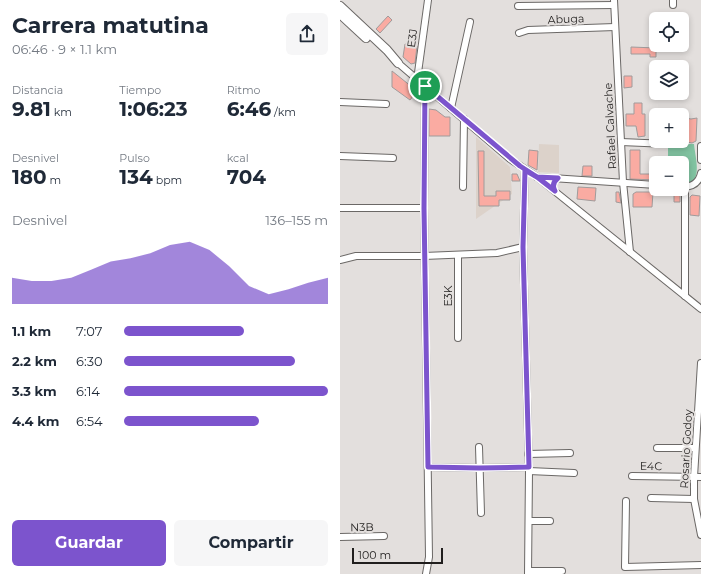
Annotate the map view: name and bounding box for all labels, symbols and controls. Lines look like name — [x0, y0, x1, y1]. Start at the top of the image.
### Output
street label: Abuga — [547, 11, 585, 27]
text: Carrera matutina — [12, 12, 209, 39]
map controls — [649, 12, 689, 196]
button: locate — [649, 12, 689, 52]
button: share — [286, 13, 328, 55]
street label: E3J — [404, 28, 420, 48]
text: 06:46 · 9 × 1.1 km — [12, 41, 117, 57]
button: layers — [649, 60, 689, 100]
pin — [408, 69, 442, 103]
icon: arrive — [414, 75, 436, 97]
street label: Rafael Calvache — [601, 82, 619, 170]
text: Distancia — [12, 83, 63, 97]
text: Tiempo — [119, 83, 161, 97]
text: Ritmo — [227, 83, 261, 97]
text: 9.81 — [12, 97, 51, 121]
text: 1:06:23 — [119, 97, 188, 121]
text: 6:46 — [227, 97, 271, 121]
text: km — [51, 105, 72, 119]
text: /km — [271, 105, 296, 119]
button: + — [649, 108, 689, 148]
text: Desnivel — [12, 151, 59, 165]
text: Pulso — [119, 151, 150, 165]
text: kcal — [227, 151, 249, 165]
button: − — [649, 156, 689, 196]
text: 180 — [12, 165, 47, 189]
text: 134 — [119, 165, 153, 189]
text: 704 — [227, 165, 266, 189]
text: m — [47, 173, 61, 187]
text: bpm — [153, 173, 182, 187]
text: Desnivel — [12, 212, 67, 228]
text: 136–155 m — [265, 212, 328, 228]
street label: E3K — [441, 285, 455, 307]
text: 1.1 km — [12, 323, 51, 339]
text: 7:07 — [76, 323, 102, 339]
text: 2.2 km — [12, 353, 57, 369]
text: 6:30 — [76, 353, 103, 369]
text: 3.3 km — [12, 383, 57, 399]
text: 6:14 — [76, 383, 100, 399]
street label: Rosario Godoy — [677, 409, 695, 489]
text: 4.4 km — [12, 413, 59, 429]
text: 6:54 — [76, 413, 103, 429]
street label: E4C — [640, 459, 662, 473]
button: Guardar — [12, 520, 166, 566]
button: Compartir — [174, 520, 328, 566]
street label: N3B — [350, 520, 374, 534]
scale bar — [352, 546, 443, 565]
text: 100 m — [358, 548, 391, 562]

